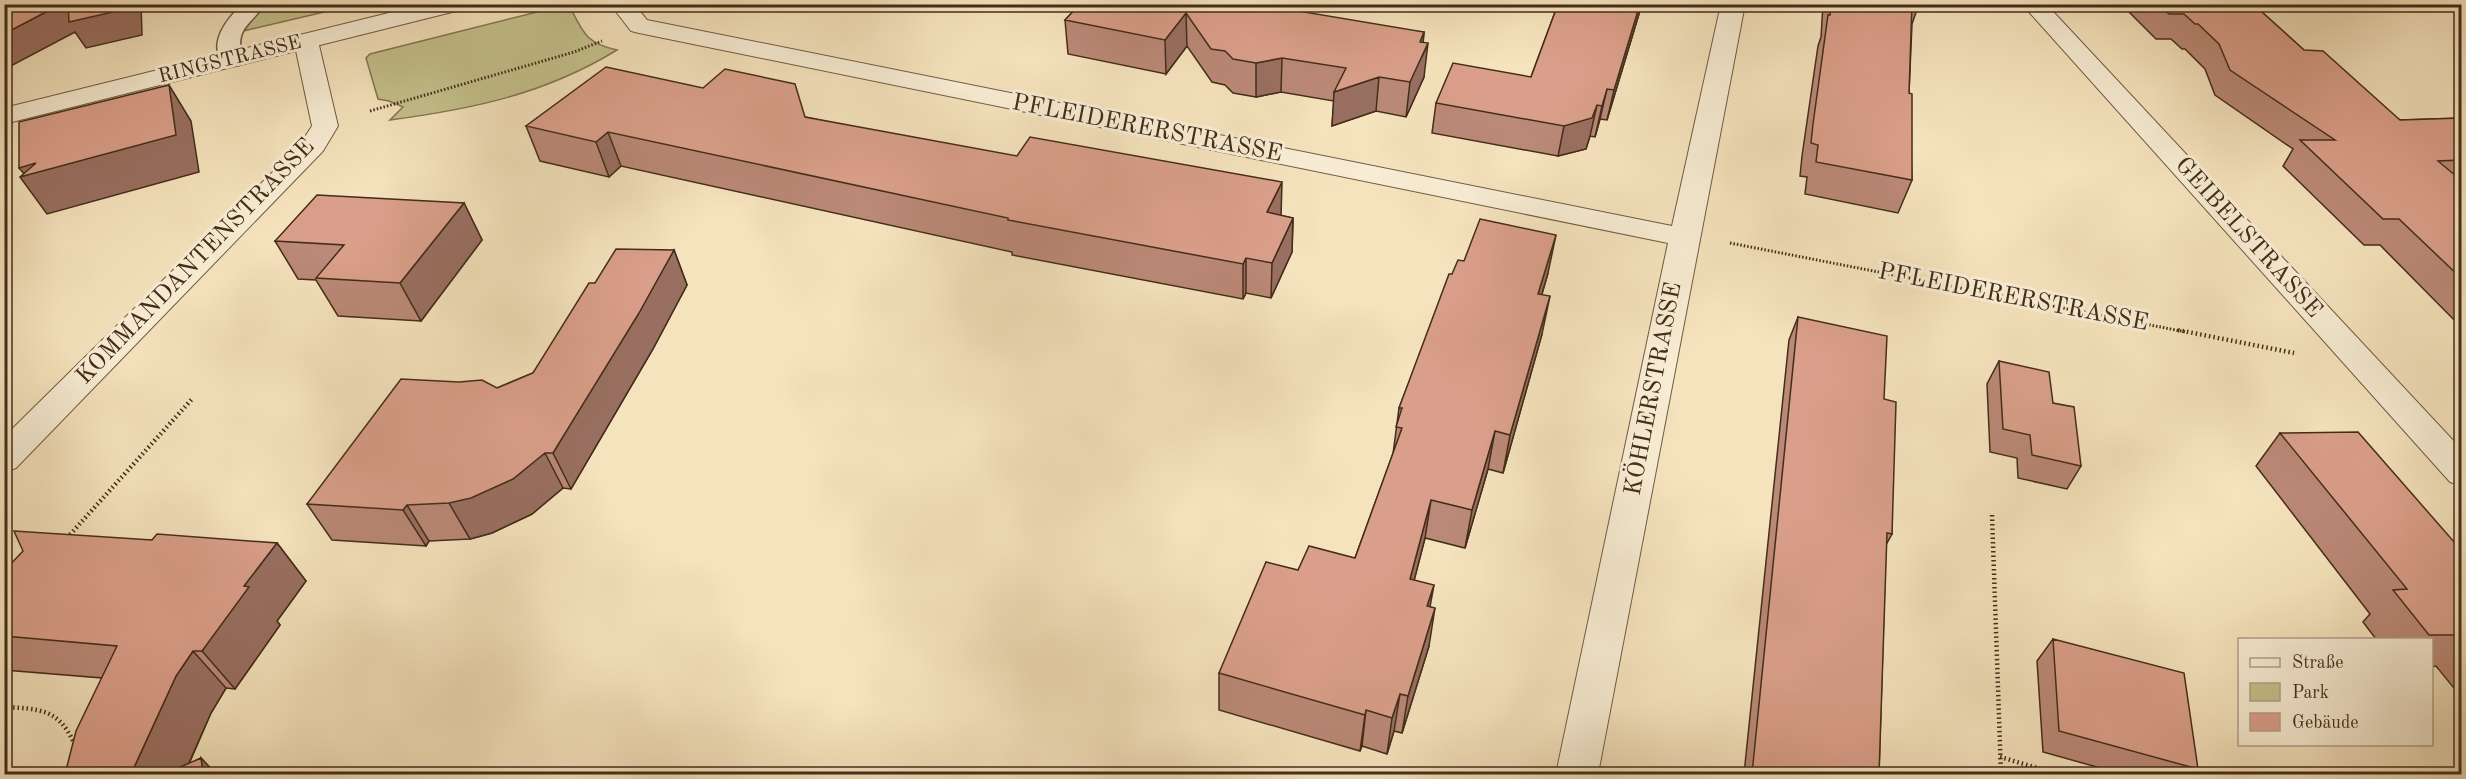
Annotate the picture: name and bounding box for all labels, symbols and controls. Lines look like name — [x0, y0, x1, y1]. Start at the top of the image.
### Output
street label: RINGSTRASSE — [156, 33, 304, 87]
street label: PFLEIDERERSTRASSE — [1010, 91, 1284, 167]
street label: KOMMANDANTENSTRASSE — [72, 135, 320, 389]
street label: GEIBELSTRASSE — [2170, 153, 2326, 323]
street label: PFLEIDERERSTRASSE — [1876, 260, 2150, 336]
street label: KÖHLERSTRASSE — [1618, 280, 1686, 498]
legend — [2238, 638, 2433, 746]
text: Straße — [2292, 654, 2343, 672]
text: Park — [2292, 684, 2329, 702]
text: Gebäude — [2292, 714, 2359, 732]

